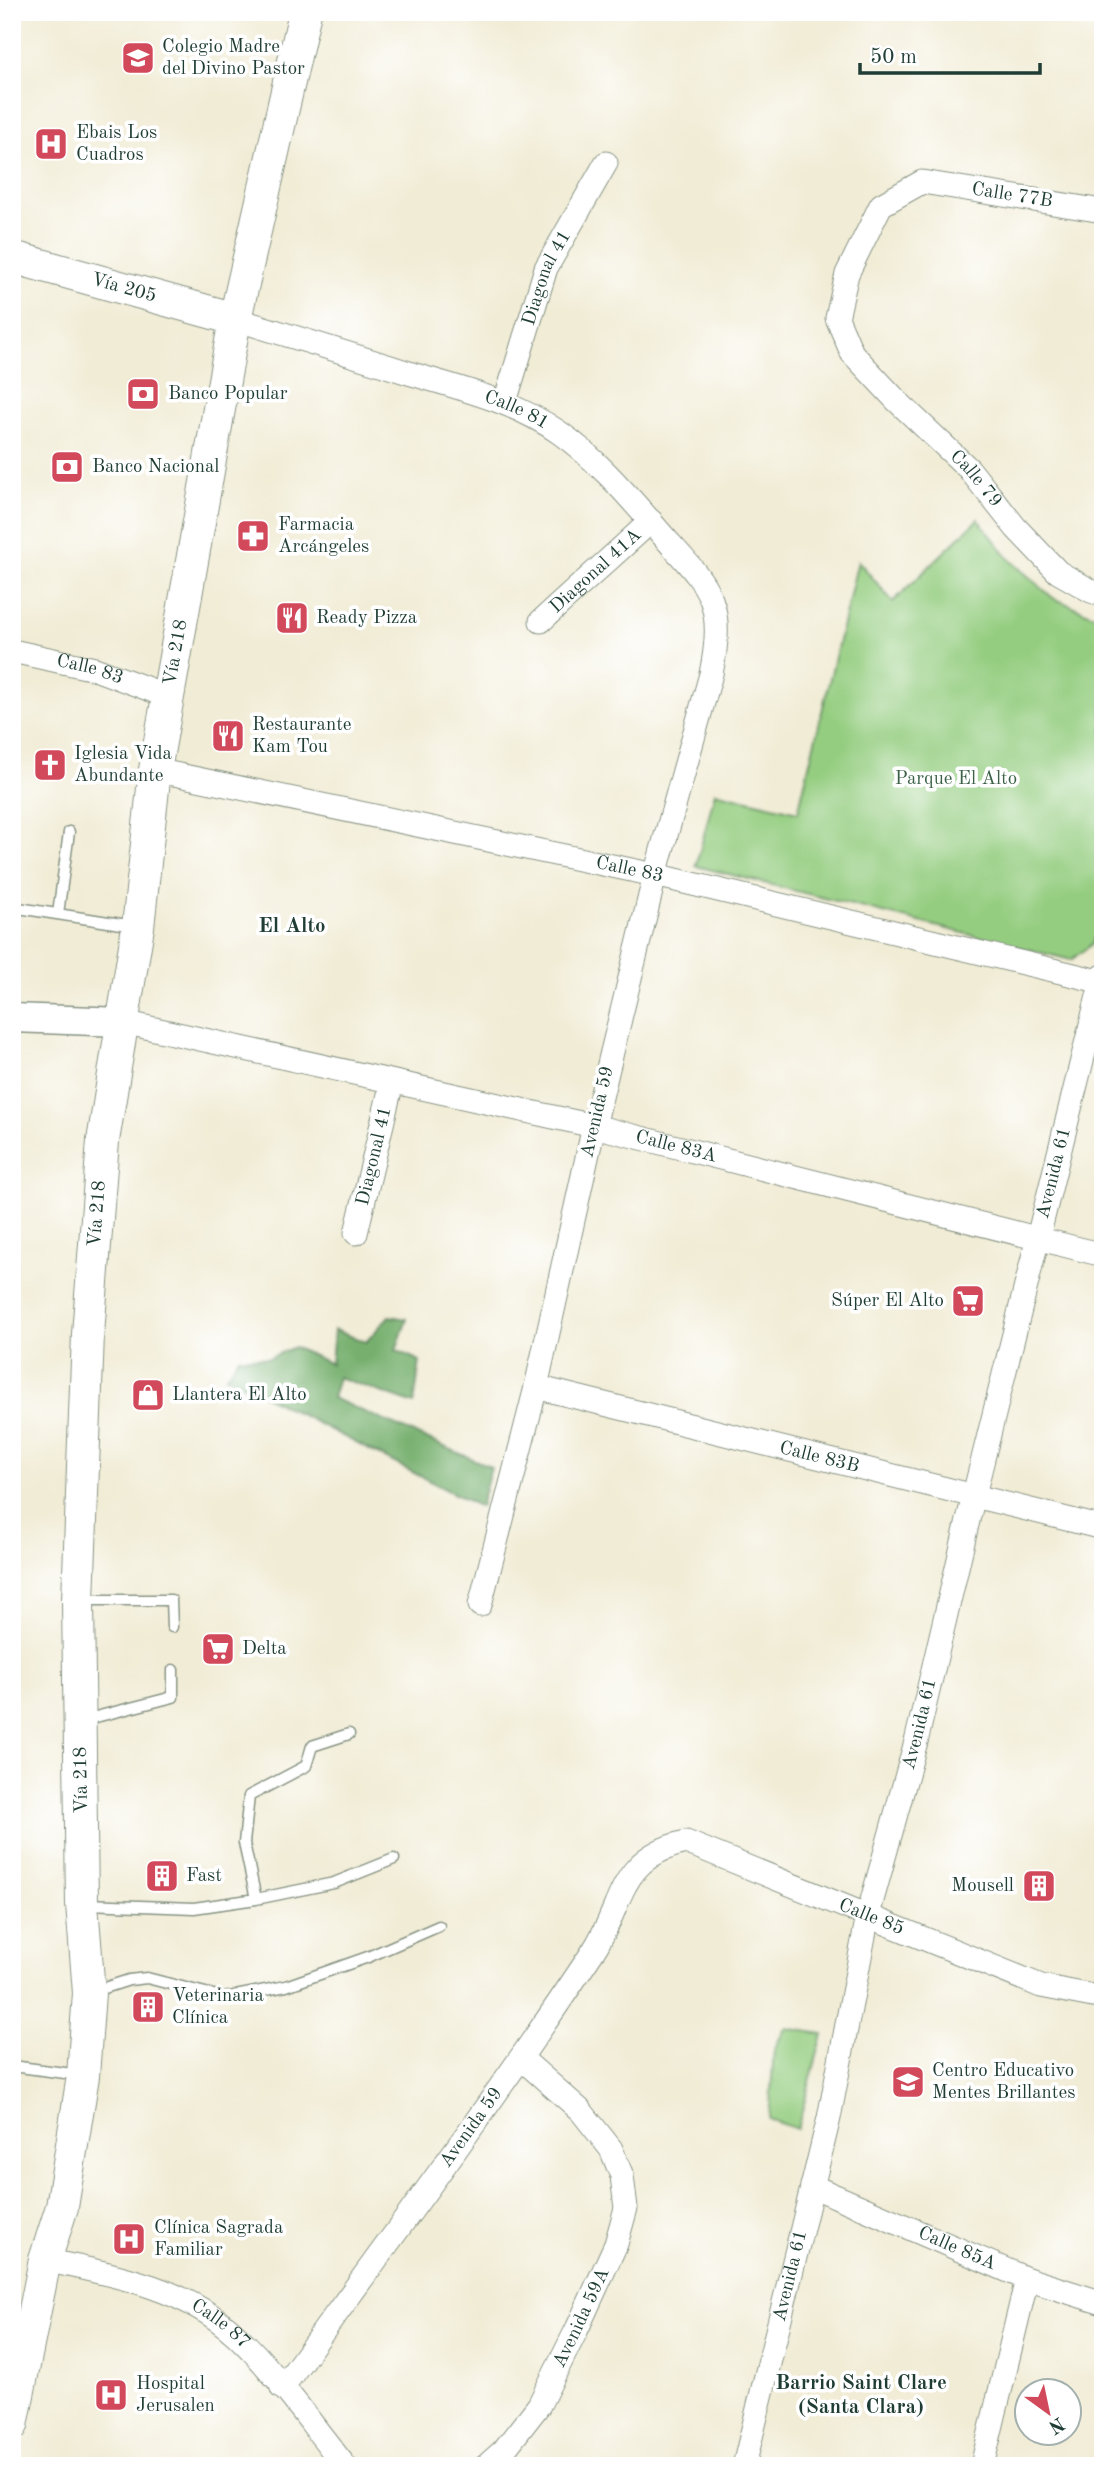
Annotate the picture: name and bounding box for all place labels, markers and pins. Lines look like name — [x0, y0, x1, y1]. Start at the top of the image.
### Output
place label: Colegio Madre del Divino Pastor — [162, 38, 305, 79]
school or university icon: Colegio Madre del Divino Pastor — [119, 39, 157, 77]
place label: Ebais Los Cuadros — [76, 124, 157, 165]
hospital icon: Ebais Los Cuadros — [32, 125, 70, 163]
bank icon: Banco Popular — [124, 375, 162, 413]
place label: Banco Popular — [168, 385, 288, 404]
bank icon: Banco Nacional — [48, 448, 86, 486]
place label: Banco Nacional — [92, 458, 219, 477]
place label: Farmacia Arcángeles — [278, 516, 369, 557]
pharmacy icon: Farmacia Arcángeles — [234, 517, 272, 555]
restaurant icon: Ready Pizza — [273, 599, 311, 637]
place label: Ready Pizza — [316, 609, 418, 628]
place label: Restaurante Kam Tou — [252, 716, 352, 757]
restaurant icon: Restaurante Kam Tou — [209, 717, 247, 755]
place label: Iglesia Vida Abundante — [74, 745, 173, 786]
church icon: Iglesia Vida Abundante — [31, 746, 69, 784]
supermarket icon: Súper El Alto — [949, 1282, 987, 1320]
place label: Súper El Alto — [831, 1292, 944, 1311]
shop icon: Llantera El Alto — [129, 1376, 167, 1414]
place label: Llantera El Alto — [172, 1386, 307, 1405]
supermarket icon: Delta — [199, 1630, 237, 1668]
place label: Delta — [242, 1640, 287, 1659]
building icon: Fast — [143, 1857, 181, 1895]
place label: Fast — [186, 1867, 222, 1886]
building icon: Mousell — [1020, 1867, 1058, 1905]
place label: Mousell — [951, 1877, 1014, 1896]
place label: Veterinaria Clínica — [172, 1987, 264, 2028]
building icon: Veterinaria Clínica — [129, 1988, 167, 2026]
place label: Centro Educativo Mentes Brillantes — [932, 2062, 1075, 2103]
school or university icon: Centro Educativo Mentes Brillantes — [889, 2063, 927, 2101]
place label: Clínica Sagrada Familiar — [154, 2219, 284, 2260]
hospital icon: Clínica Sagrada Familiar — [110, 2220, 148, 2258]
place label: Hospital Jerusalen — [136, 2375, 215, 2416]
hospital icon: Hospital Jerusalen — [92, 2376, 130, 2414]

